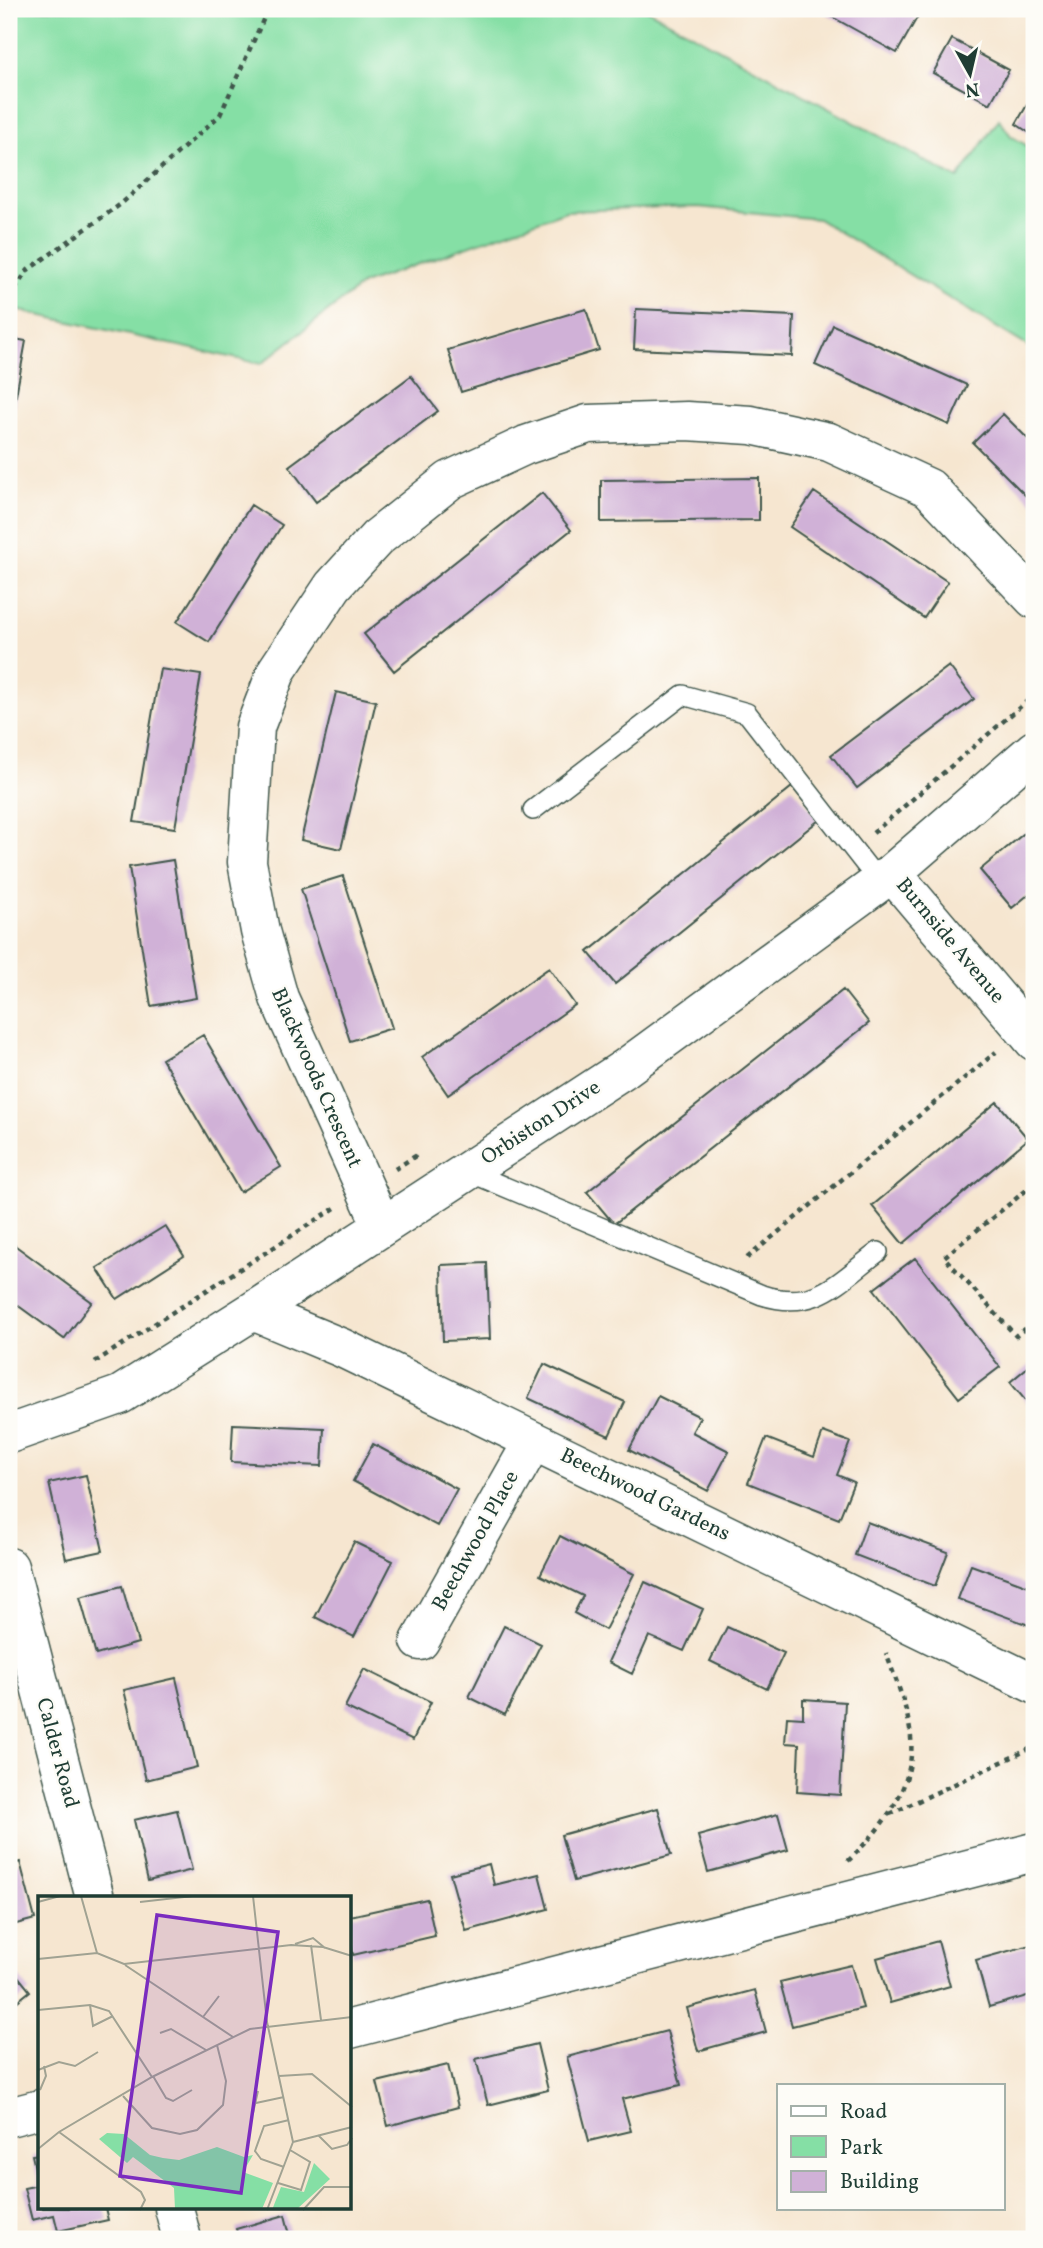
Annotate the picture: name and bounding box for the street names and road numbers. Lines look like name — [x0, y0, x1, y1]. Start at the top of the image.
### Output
street label: Burnside Avenue — [889, 872, 1011, 1010]
street label: Blackwoods Crescent — [263, 983, 369, 1173]
street label: Orbiston Drive — [476, 1073, 607, 1173]
street label: Beechwood Gardens — [555, 1441, 735, 1549]
street label: Beechwood Place — [425, 1466, 527, 1616]
street label: Calder Road — [28, 1695, 86, 1811]

